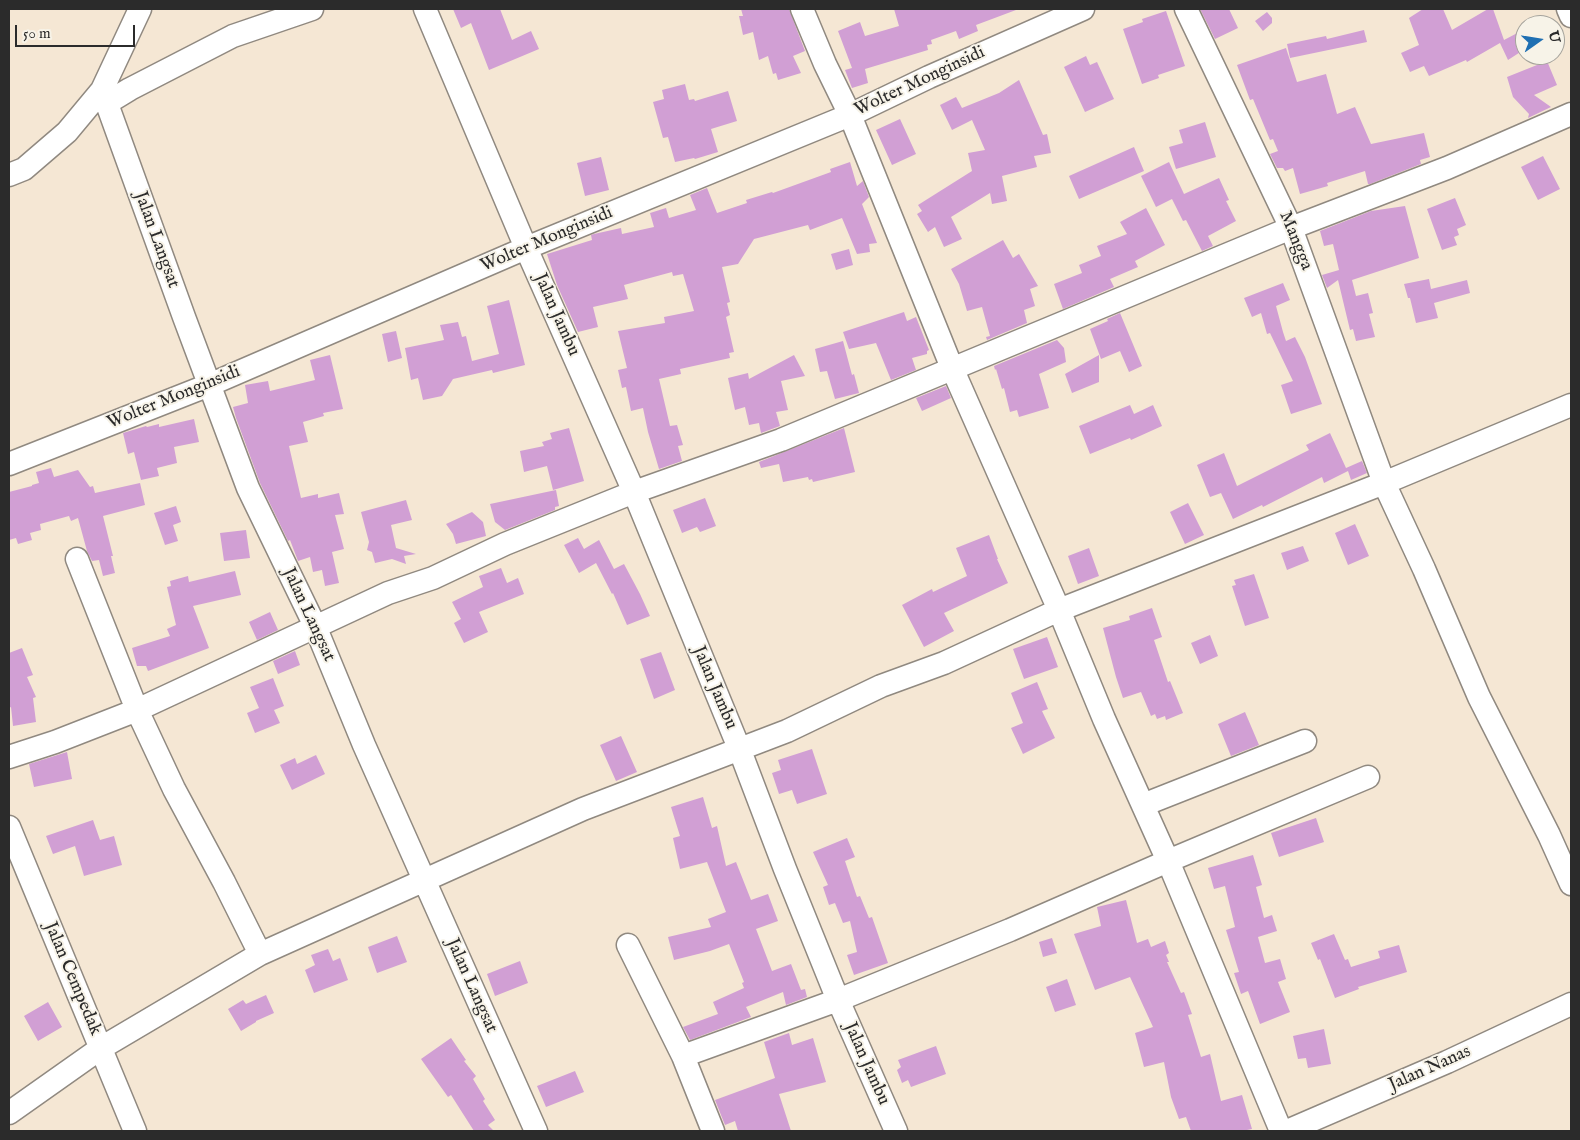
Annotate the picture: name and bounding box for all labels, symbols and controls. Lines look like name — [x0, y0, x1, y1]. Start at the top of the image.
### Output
scale bar — [18, 15, 138, 47]
north arrow — [1515, 15, 1565, 65]
text: 50 m — [23, 24, 51, 43]
text: U — [1544, 29, 1564, 45]
street label: Wolter Monginsidi — [851, 42, 989, 122]
street label: Jalan Langsat — [129, 189, 183, 291]
street label: Wolter Monginsidi — [478, 202, 616, 278]
street label: Mangga — [1273, 208, 1317, 274]
street label: Jalan Jambu — [528, 270, 584, 360]
street label: Wolter Monginsidi — [104, 362, 244, 434]
street label: Jalan Langsat — [277, 565, 339, 665]
street label: Jalan Jambu — [687, 643, 741, 733]
street label: Jalan Cempedak — [38, 919, 106, 1039]
street label: Jalan Langsat — [441, 935, 501, 1037]
street label: Jalan Jambu — [838, 1019, 894, 1109]
street label: Jalan Nanas — [1386, 1041, 1474, 1097]

